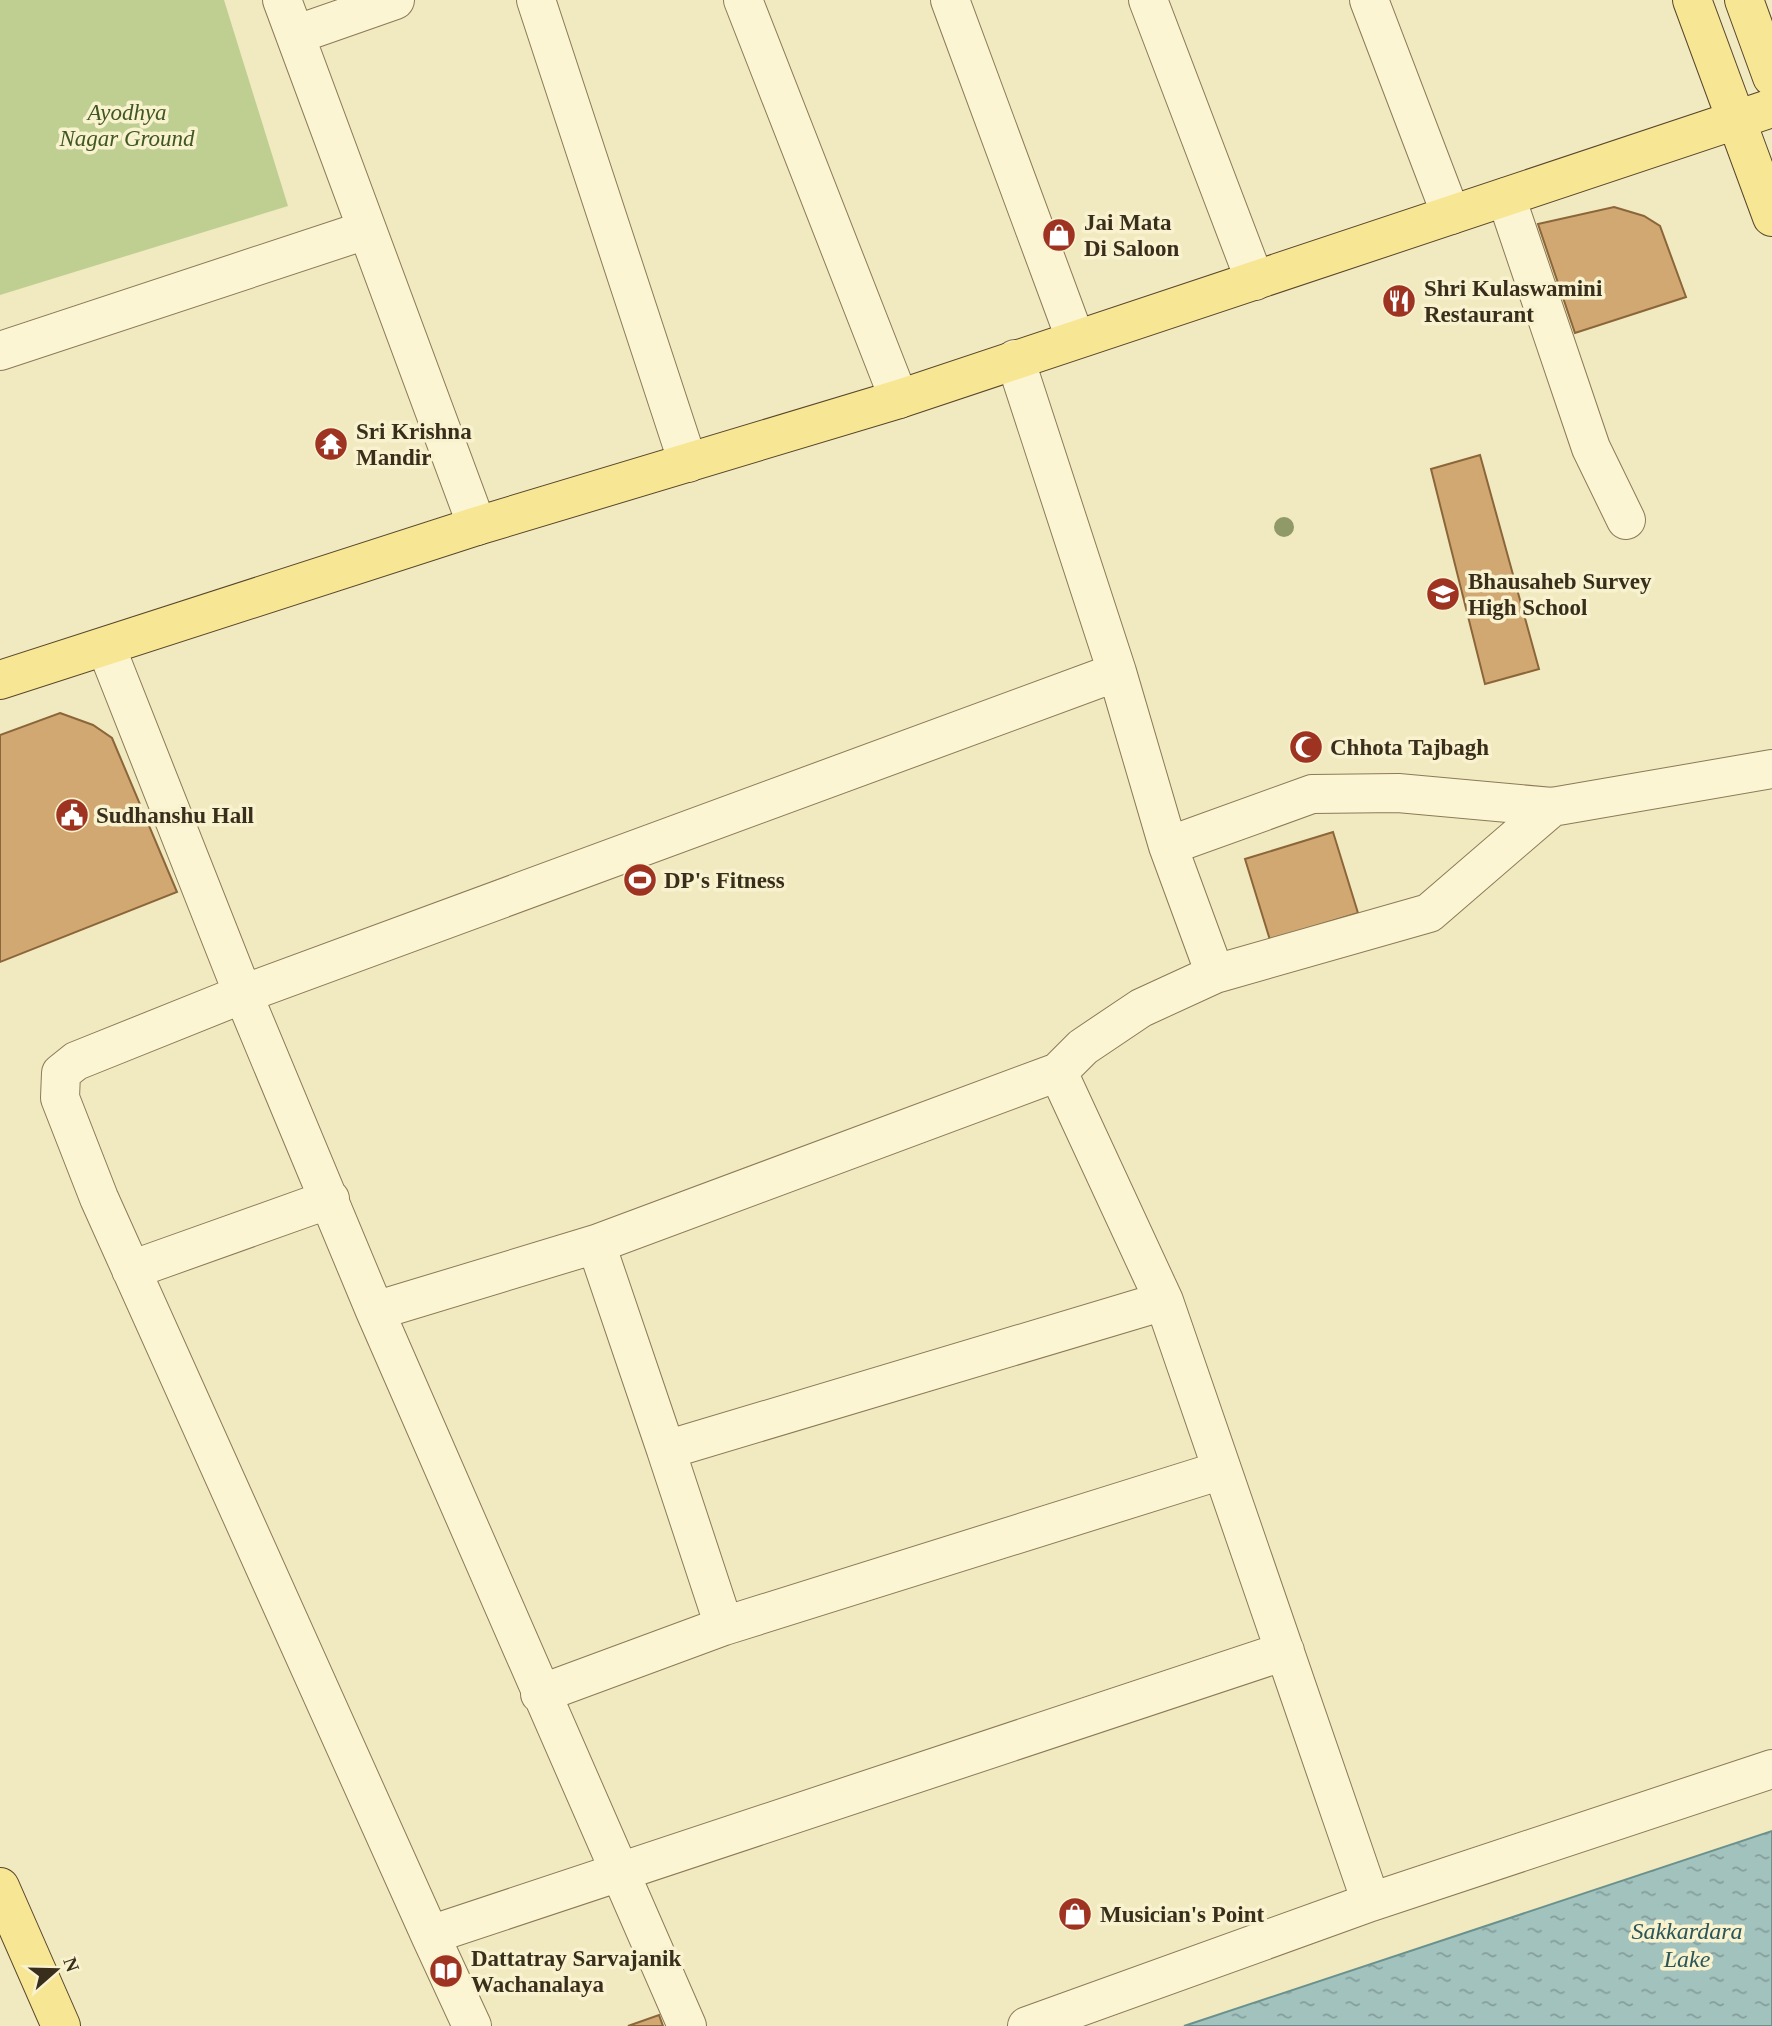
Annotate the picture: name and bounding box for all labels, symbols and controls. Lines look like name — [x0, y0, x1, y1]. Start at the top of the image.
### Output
park label: Ayodhya Nagar Ground — [58, 100, 195, 151]
place label: Jai Mata Di Saloon — [1084, 210, 1179, 261]
shop icon: Jai Mata Di Saloon — [1040, 216, 1078, 254]
place label: Shri Kulaswamini Restaurant — [1424, 276, 1603, 327]
restaurant icon: Shri Kulaswamini Restaurant — [1380, 282, 1418, 320]
place label: Sri Krishna Mandir — [356, 419, 472, 470]
temple icon: Sri Krishna Mandir — [312, 425, 350, 463]
place label: Bhausaheb Survey High School — [1468, 569, 1652, 620]
school or university icon: Bhausaheb Survey High School — [1424, 575, 1462, 613]
mosque icon: Chhota Tajbagh — [1287, 728, 1325, 766]
place label: Chhota Tajbagh — [1330, 735, 1489, 760]
public building icon: Sudhanshu Hall — [53, 796, 91, 834]
place label: Sudhanshu Hall — [96, 803, 254, 828]
sports icon: DP's Fitness — [621, 861, 659, 899]
place label: DP's Fitness — [664, 868, 785, 893]
shop icon: Musician's Point — [1056, 1895, 1094, 1933]
place label: Musician's Point — [1100, 1902, 1265, 1927]
water label: Sakkardara Lake — [1631, 1918, 1743, 1972]
north arrow — [21, 1935, 91, 2005]
place label: Dattatray Sarvajanik Wachanalaya — [471, 1946, 681, 1997]
library icon: Dattatray Sarvajanik Wachanalaya — [427, 1952, 465, 1990]
text: N — [59, 1954, 84, 1975]

